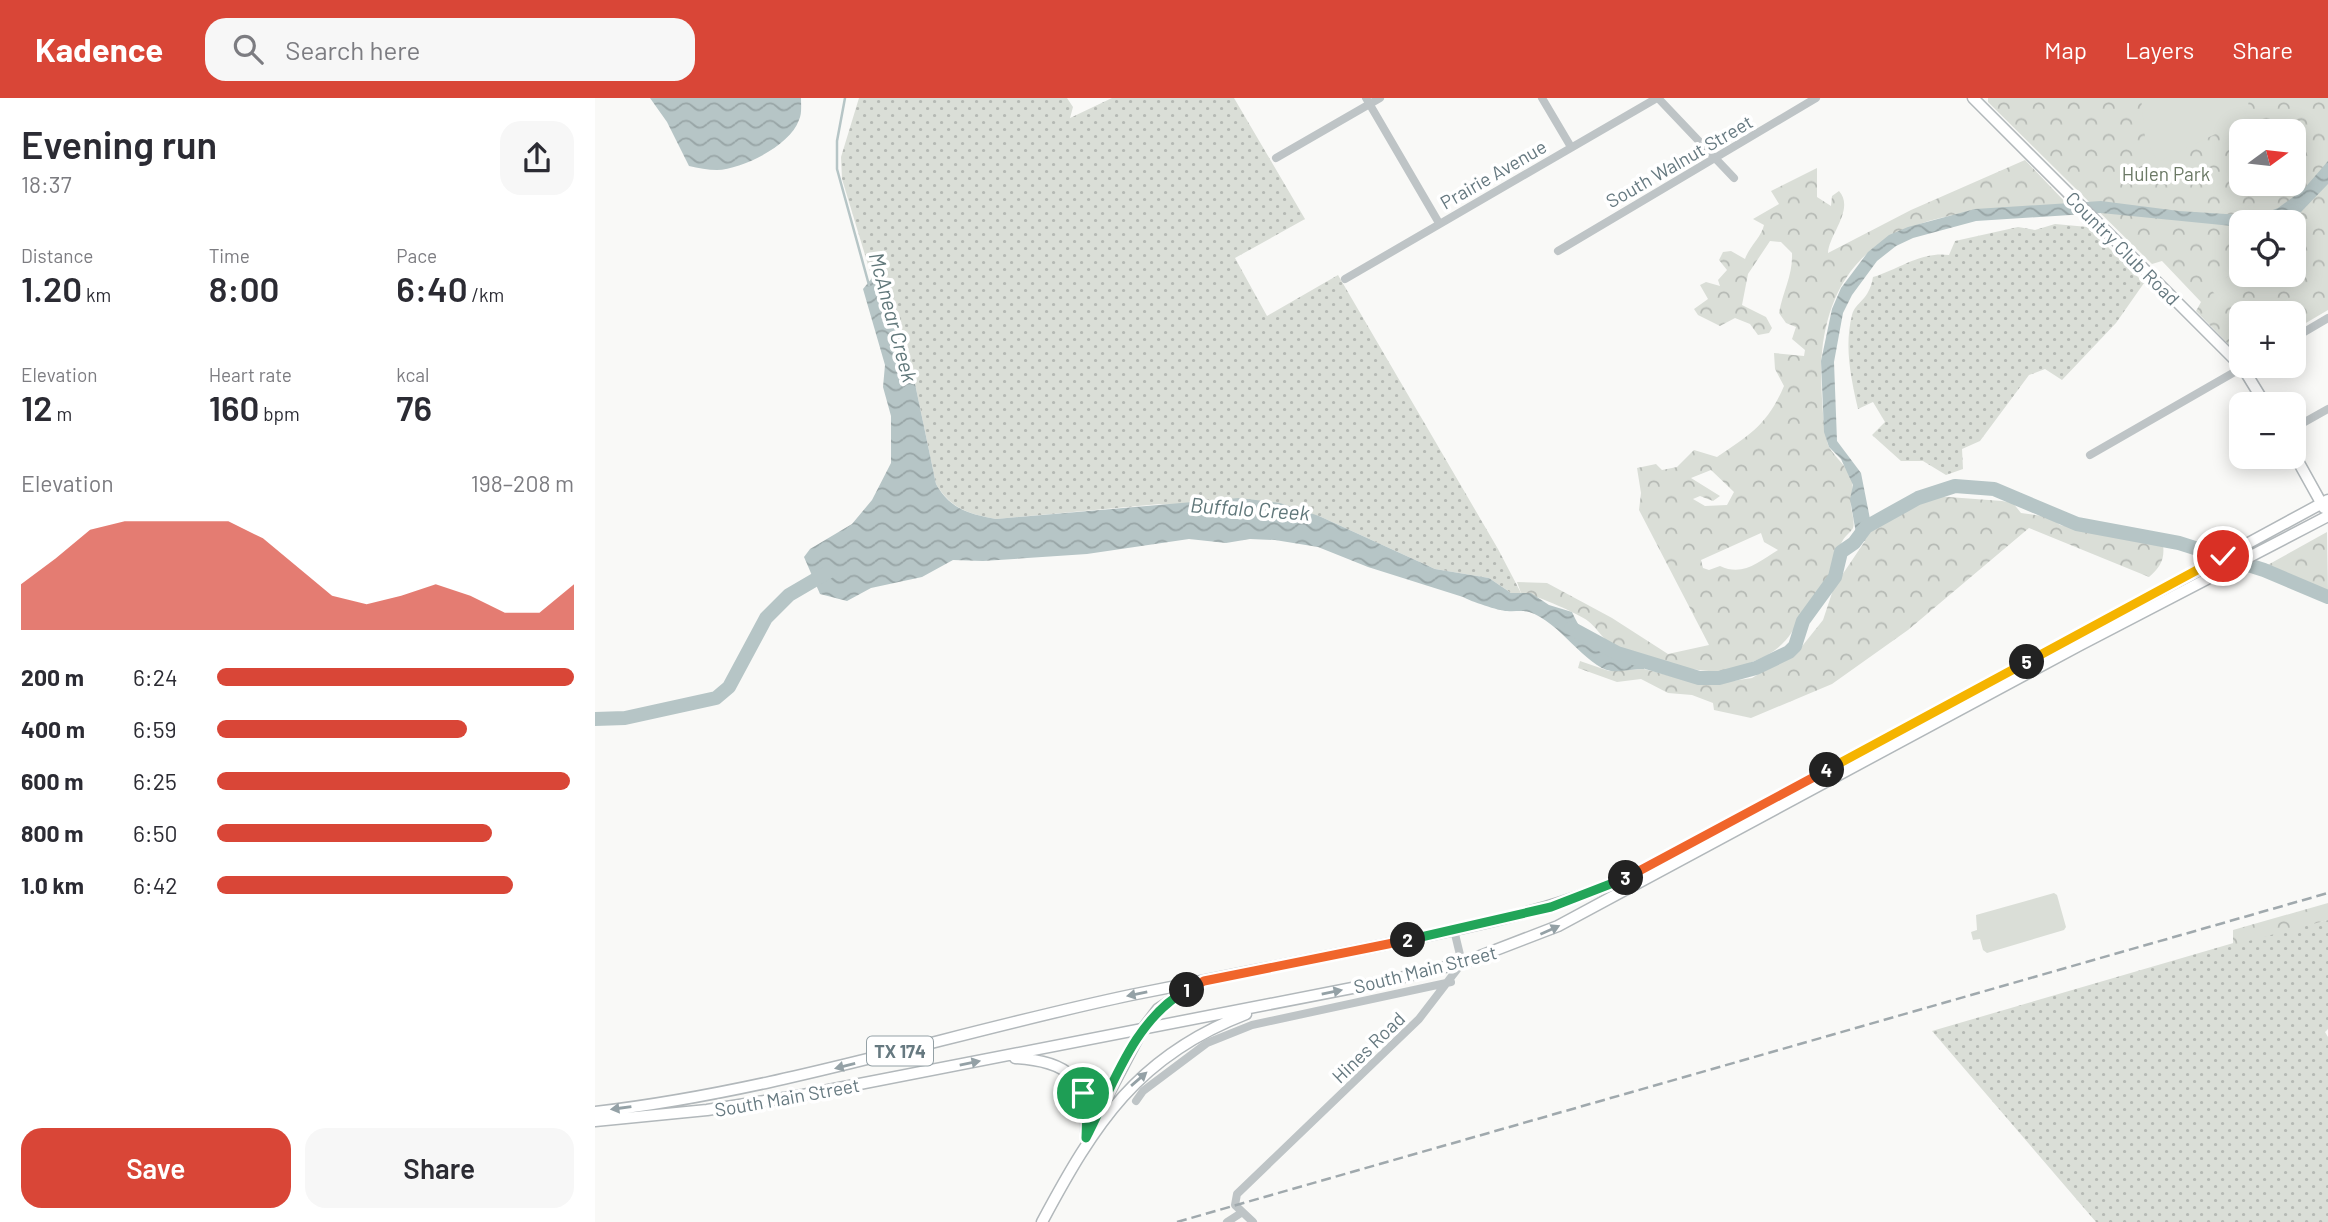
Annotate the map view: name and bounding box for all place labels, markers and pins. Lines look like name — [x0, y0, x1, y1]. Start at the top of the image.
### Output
pin — [2193, 526, 2253, 586]
pin: 5 — [2009, 644, 2045, 680]
pin: 4 — [1809, 752, 1845, 788]
pin: 3 — [1609, 860, 1643, 896]
pin: 2 — [1391, 922, 1425, 958]
pin: 1 — [1169, 972, 1205, 1008]
pin — [1053, 1063, 1113, 1123]

